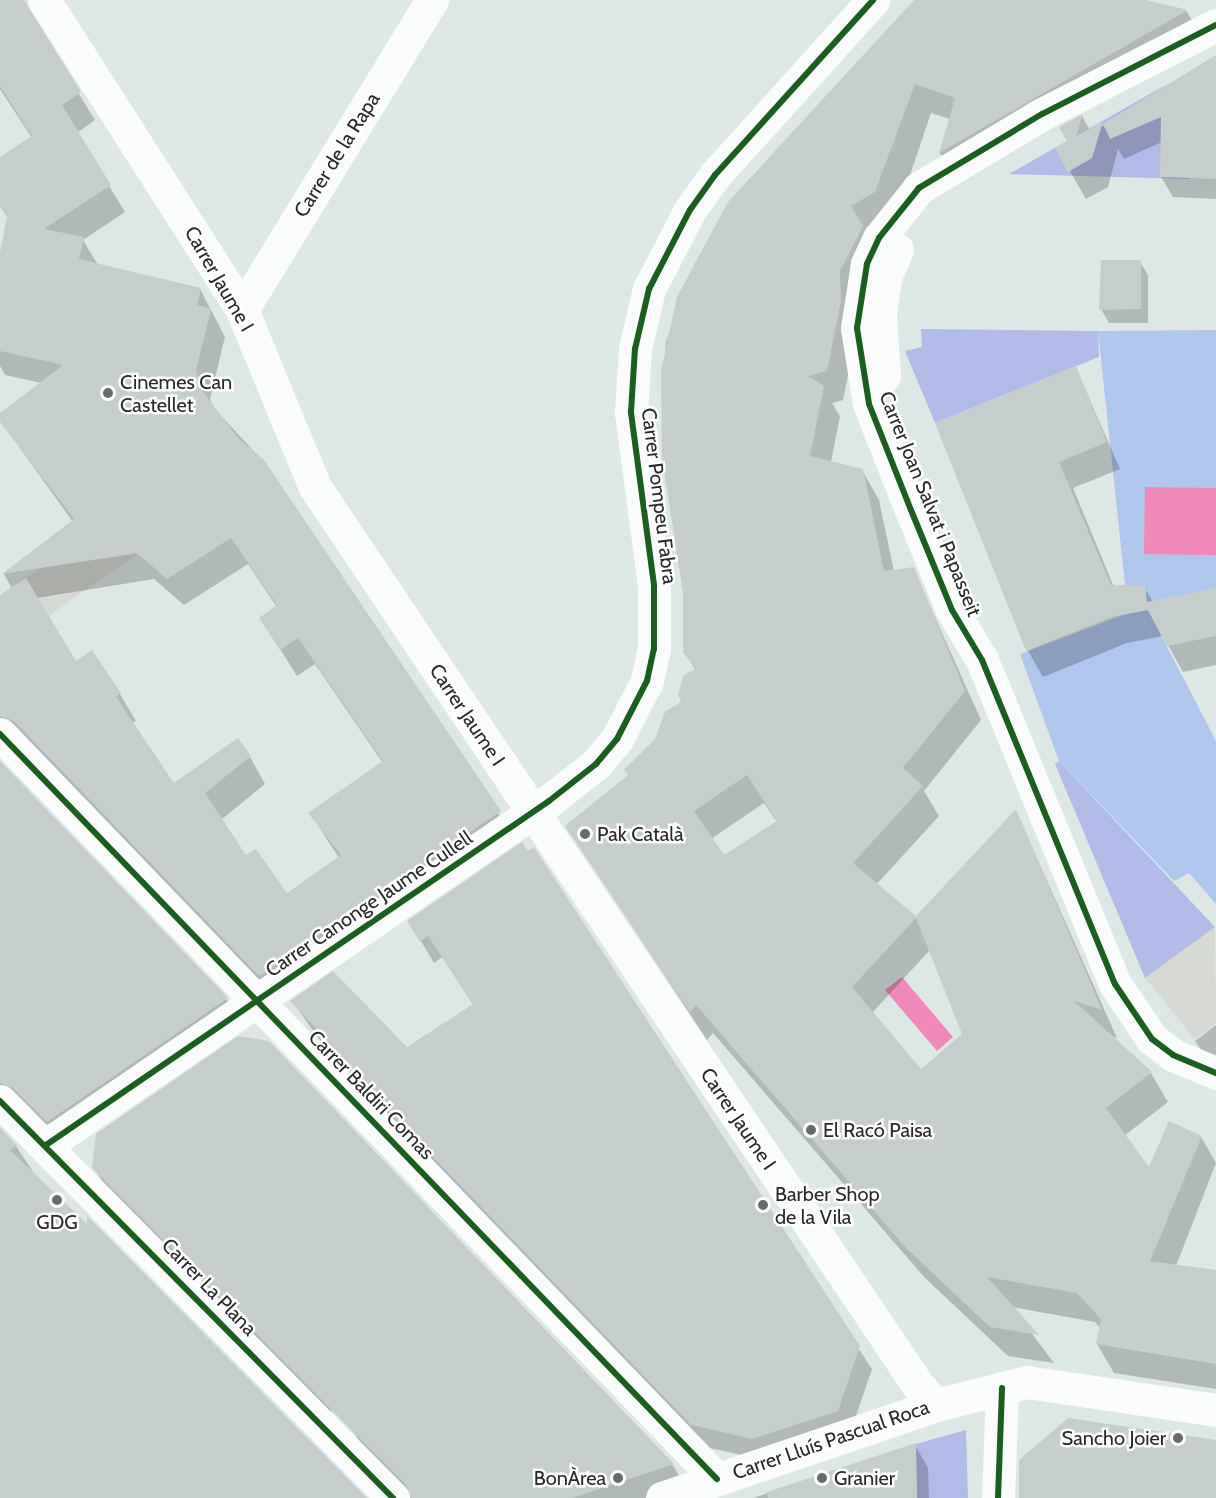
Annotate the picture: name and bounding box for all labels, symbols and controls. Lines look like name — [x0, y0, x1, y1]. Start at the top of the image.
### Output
street label: Carrer de la Rapa — [289, 88, 385, 222]
street label: Carrer Jaume I — [179, 222, 259, 336]
place label: Cinemes Can Castellet — [120, 370, 232, 417]
marker: Cinemes Can Castellet — [101, 386, 115, 400]
street label: Carrer Joan Salvat i Papasseit — [874, 388, 986, 620]
street label: Carrer Pompeu Fabra — [636, 407, 682, 585]
street label: Carrer Jaume I — [424, 659, 510, 771]
place label: Pak Català — [597, 822, 684, 846]
street label: Carrer Canonge Jaume Cullell — [261, 826, 477, 982]
marker: Pak Català — [578, 827, 592, 841]
street label: Carrer Baldiri Comas — [303, 1025, 439, 1165]
street label: Carrer Jaume I — [695, 1063, 781, 1175]
place label: El Racó Paisa — [823, 1118, 932, 1142]
marker: El Racó Paisa — [804, 1123, 818, 1137]
place label: Barber Shop de la Vila — [775, 1182, 880, 1229]
marker: GDG — [50, 1193, 64, 1207]
marker: Barber Shop de la Vila — [756, 1198, 770, 1212]
place label: GDG — [36, 1210, 78, 1234]
street label: Carrer La Plana — [157, 1233, 261, 1341]
street label: Carrer Lluís Pascual Roca — [730, 1395, 932, 1485]
place label: Sancho Joier — [1062, 1426, 1166, 1450]
marker: Sancho Joier — [1171, 1431, 1185, 1445]
place label: BonÀrea — [534, 1466, 606, 1490]
place label: Granier — [834, 1466, 895, 1490]
marker: BonÀrea — [611, 1471, 625, 1485]
marker: Granier — [815, 1471, 829, 1485]

